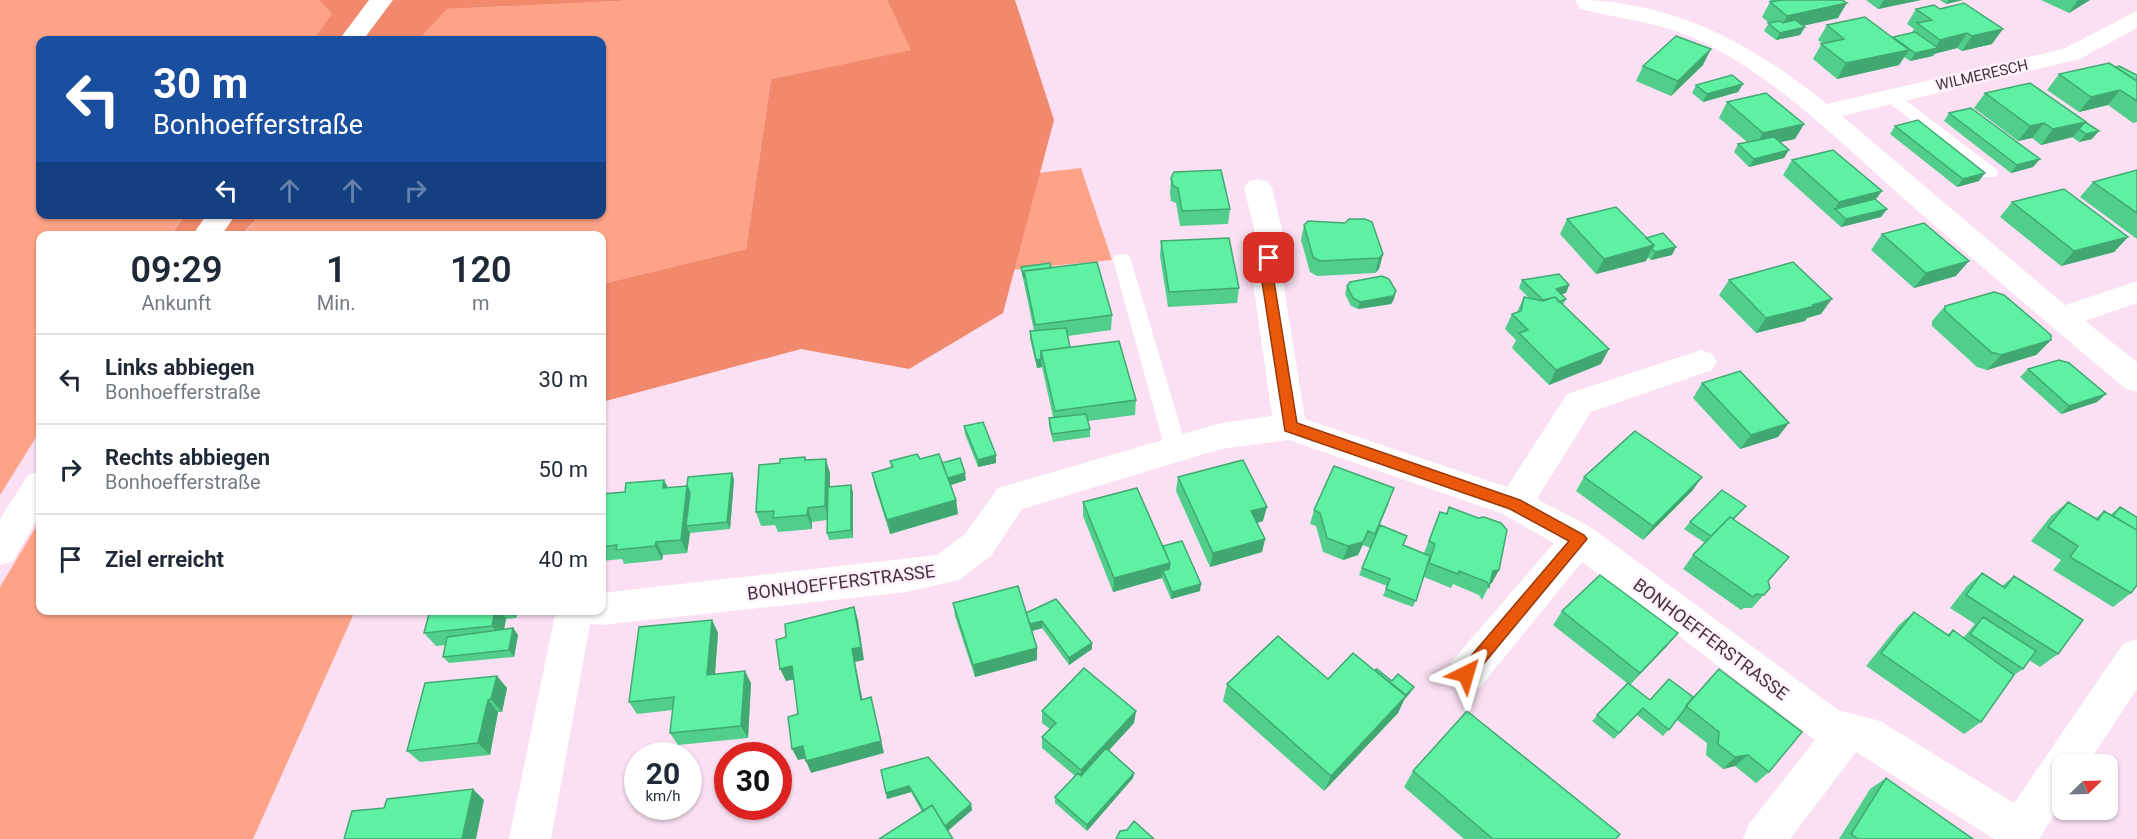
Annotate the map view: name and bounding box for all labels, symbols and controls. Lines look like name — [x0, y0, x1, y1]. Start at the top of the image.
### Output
street label: WILMERESCH — [1934, 56, 2030, 94]
text: 30 m — [153, 59, 248, 108]
icon: left — [54, 60, 132, 138]
text: Bonhoefferstraße — [153, 109, 363, 141]
icon: left — [210, 174, 243, 207]
icon: ahead — [273, 174, 306, 207]
icon: ahead — [336, 174, 369, 207]
icon: right — [399, 174, 432, 207]
pin — [1243, 232, 1294, 283]
icon: arrive — [1252, 241, 1285, 274]
text: 09:29 — [130, 249, 222, 291]
text: 1 — [326, 249, 346, 291]
text: 120 — [450, 249, 512, 291]
text: Ankunft — [142, 291, 211, 315]
text: Min. — [317, 291, 356, 315]
text: m — [472, 291, 490, 315]
text: Links abbiegen — [105, 355, 255, 380]
icon: left — [54, 363, 87, 396]
text: 30 m — [539, 367, 588, 392]
text: Bonhoefferstraße — [105, 380, 261, 404]
text: Rechts abbiegen — [105, 445, 270, 470]
icon: right — [54, 453, 87, 486]
text: 50 m — [539, 457, 588, 482]
text: Bonhoefferstraße — [105, 470, 261, 494]
icon: arrive — [54, 543, 87, 576]
text: Ziel erreicht — [105, 547, 224, 572]
text: 40 m — [539, 547, 588, 572]
street label: BONHOEFFERSTRASSE — [746, 560, 936, 604]
street label: BONHOEFFERSTRASSE — [1629, 574, 1793, 704]
position arrow — [1434, 642, 1498, 706]
speed limit sign: 30 — [714, 742, 792, 820]
north arrow — [2052, 754, 2118, 820]
map controls — [2052, 754, 2118, 820]
text: 20 — [646, 756, 680, 791]
text: km/h — [645, 787, 681, 805]

